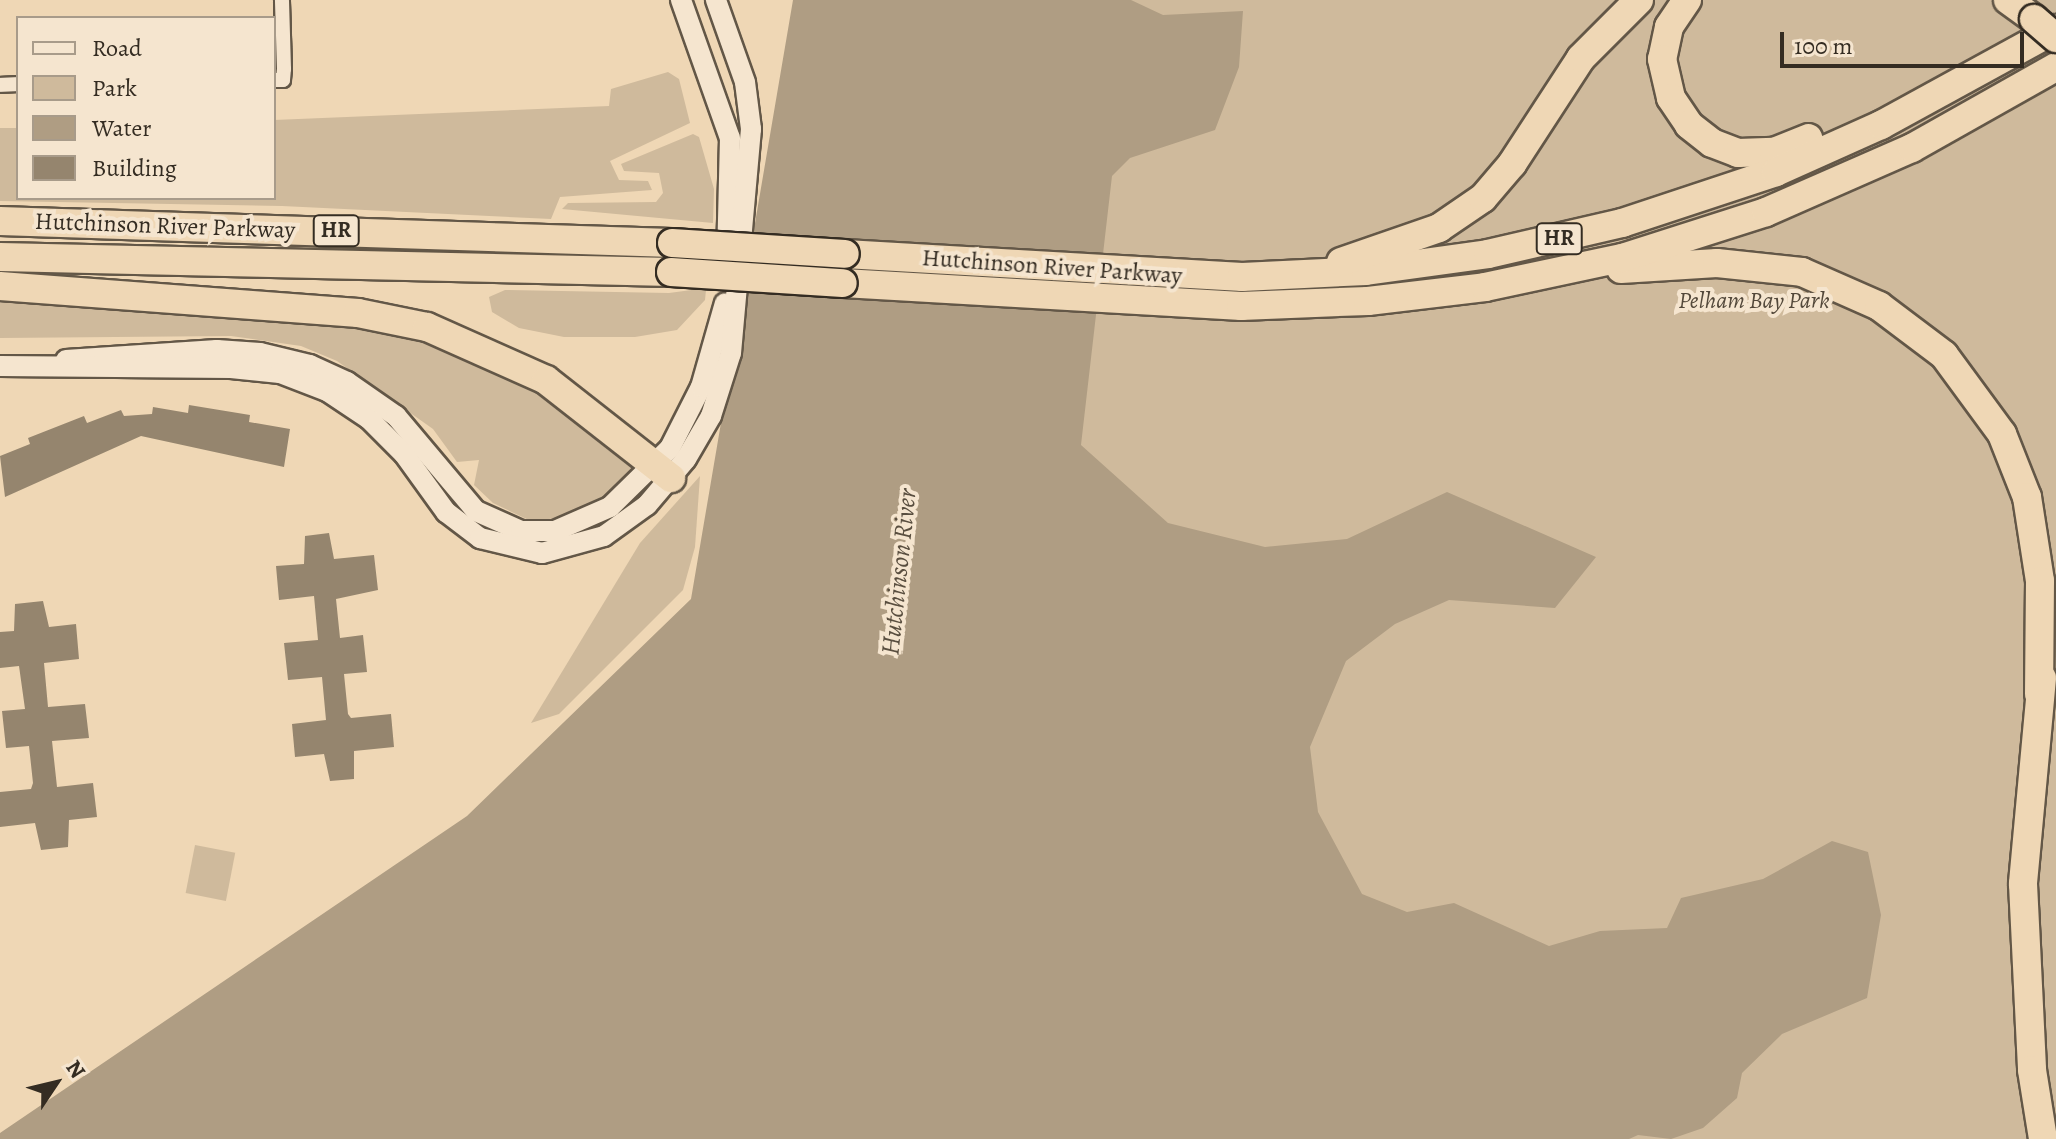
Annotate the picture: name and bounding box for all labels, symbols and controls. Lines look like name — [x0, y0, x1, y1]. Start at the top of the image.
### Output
legend — [16, 16, 276, 200]
scale bar — [1784, 16, 2028, 66]
text: 100 m — [1794, 30, 1853, 62]
text: Road — [92, 32, 142, 64]
text: Park — [92, 72, 137, 104]
text: Water — [92, 112, 152, 144]
text: Building — [92, 152, 177, 184]
street label: Hutchinson River Parkway — [34, 207, 296, 245]
road number: HR — [312, 213, 360, 249]
road number: HR — [1535, 221, 1583, 257]
street label: Hutchinson River Parkway — [921, 244, 1183, 290]
park label: Pelham Bay Park — [1678, 287, 1830, 315]
water label: Hutchinson River — [875, 487, 923, 657]
north arrow — [16, 1043, 96, 1123]
text: N — [59, 1054, 93, 1084]

